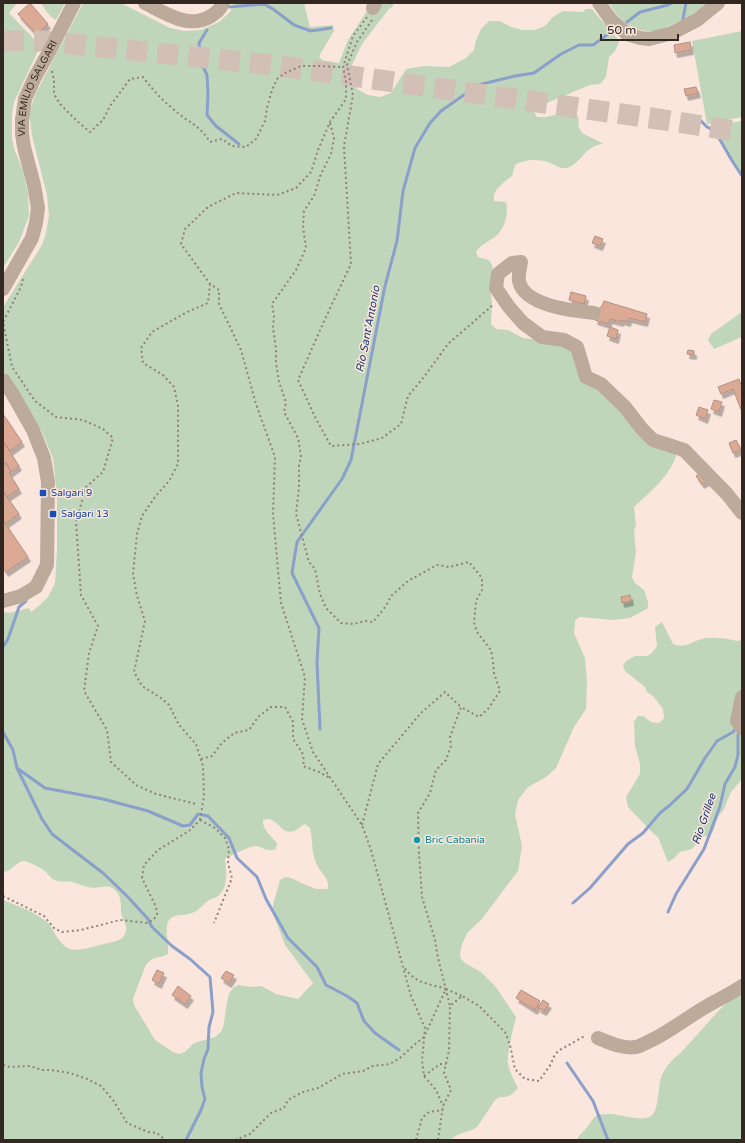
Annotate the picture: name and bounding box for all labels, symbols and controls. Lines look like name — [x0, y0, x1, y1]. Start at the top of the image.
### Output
scale bar — [601, 16, 678, 42]
text: 50 m — [607, 23, 636, 37]
street label: VIA EMILIO SALGARI — [16, 38, 60, 136]
water label: Rio Sant'Antonio — [353, 283, 383, 373]
place label: Salgari 9 — [51, 487, 92, 499]
marker: Salgari 9 — [38, 488, 48, 498]
place label: Salgari 13 — [61, 508, 109, 520]
marker: Salgari 13 — [48, 509, 58, 519]
water label: Rio Grillee — [689, 791, 719, 846]
place label: Bric Cabania — [425, 834, 485, 846]
marker: Bric Cabania — [412, 835, 422, 845]

